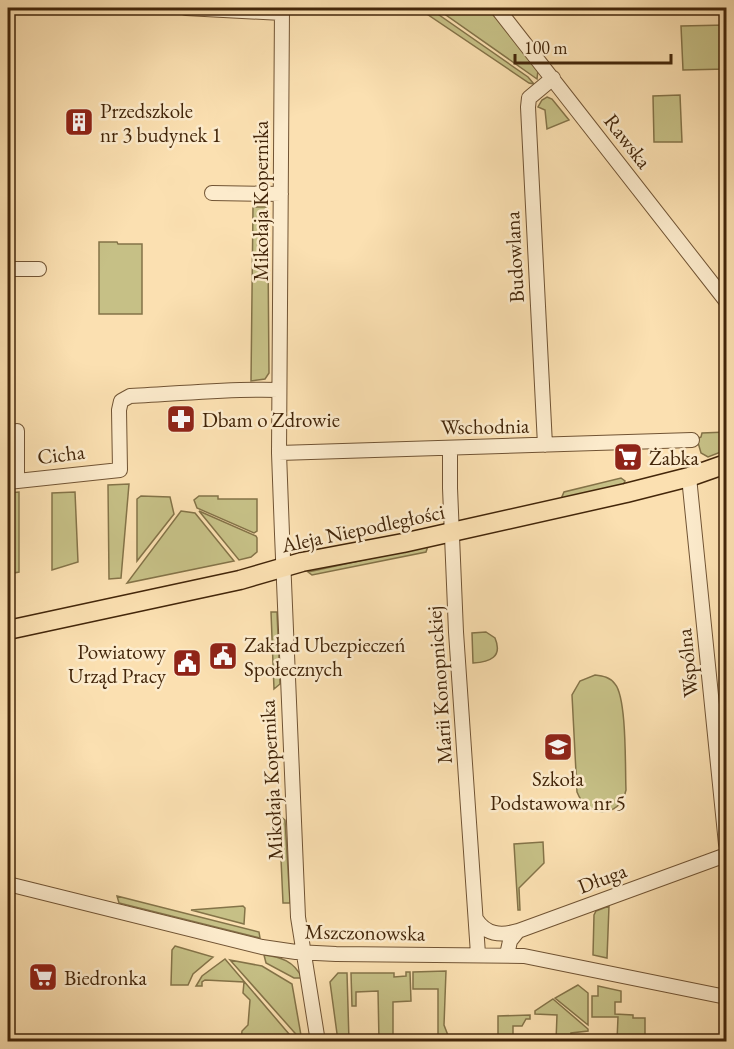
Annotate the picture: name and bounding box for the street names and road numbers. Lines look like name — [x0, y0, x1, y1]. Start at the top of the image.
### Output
street label: Rawska — [598, 108, 658, 174]
street label: Mikołaja Kopernika — [247, 120, 274, 281]
street label: Budowlana — [498, 210, 530, 303]
street label: Wschodnia — [440, 412, 530, 440]
street label: Cicha — [36, 438, 87, 470]
street label: Aleja Niepodległości — [278, 498, 447, 559]
street label: Marii Konopnickiej — [420, 605, 458, 765]
street label: Wspólna — [670, 627, 704, 699]
street label: Mikołaja Kopernika — [253, 698, 289, 861]
street label: Długa — [574, 856, 631, 900]
street label: Mszczonowska — [305, 917, 426, 947]

